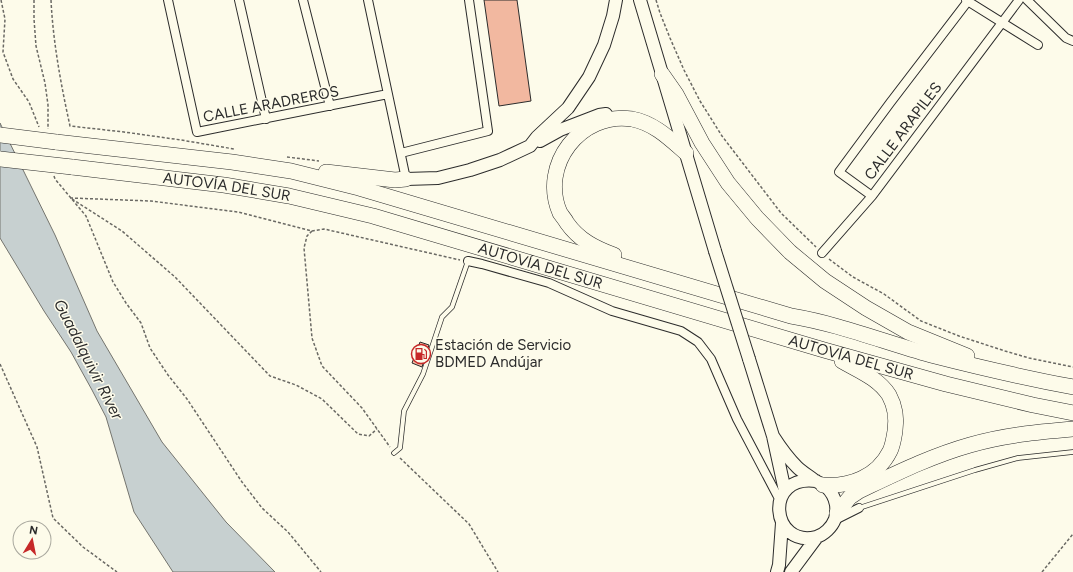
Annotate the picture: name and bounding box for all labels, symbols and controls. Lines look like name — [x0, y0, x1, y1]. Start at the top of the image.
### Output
street label: CALLE ARAPILES — [860, 79, 946, 183]
street label: CALLE ARADREROS — [202, 82, 340, 126]
street label: AUTOVÍA DEL SUR — [162, 169, 292, 205]
street label: AUTOVÍA DEL SUR — [476, 239, 605, 293]
water label: Guadalquivir River — [50, 296, 127, 423]
street label: AUTOVÍA DEL SUR — [787, 331, 916, 384]
place label: Estación de Servicio BDMED Andújar — [435, 336, 572, 371]
fuel station icon: Estación de Servicio BDMED Andújar — [410, 343, 432, 365]
north arrow — [12, 520, 52, 560]
text: N — [28, 524, 39, 538]

